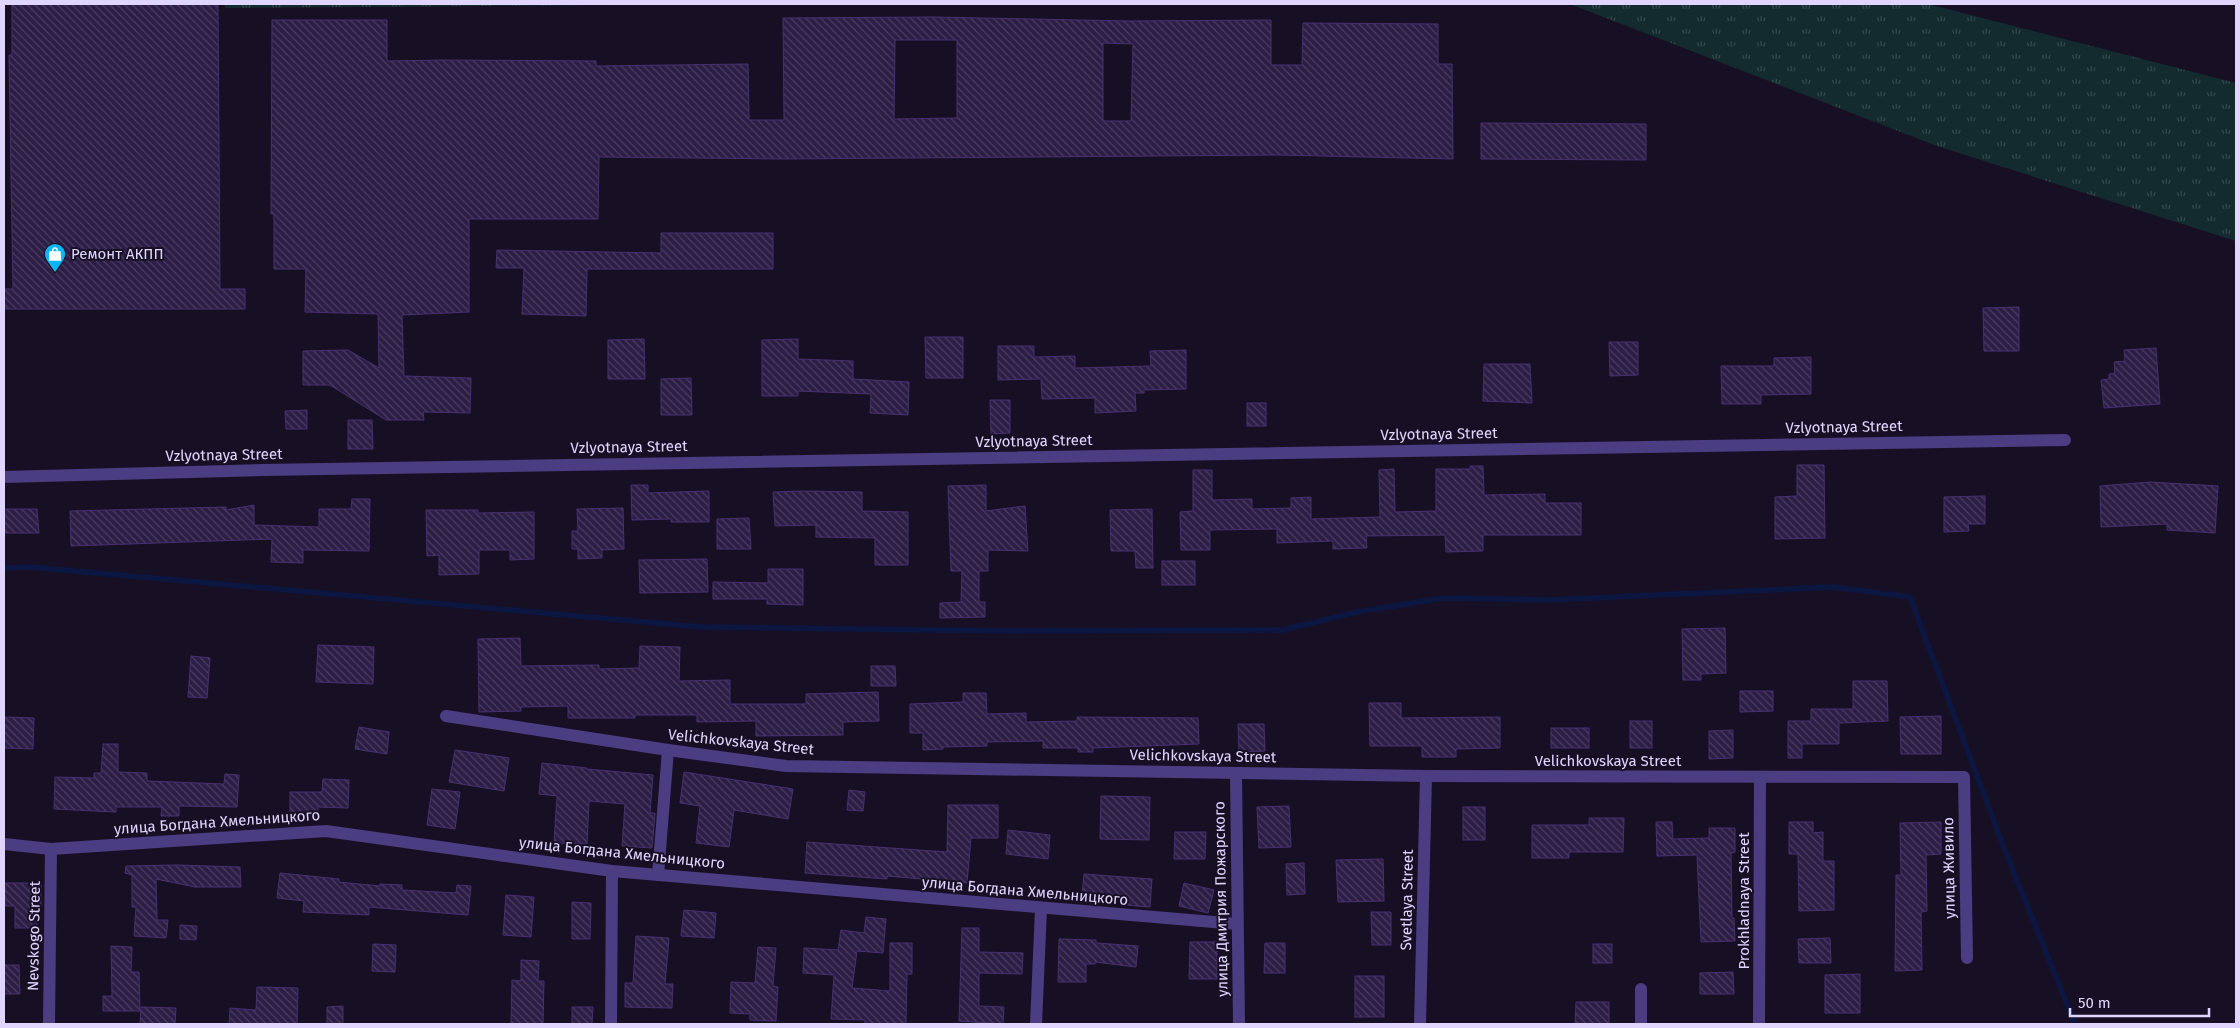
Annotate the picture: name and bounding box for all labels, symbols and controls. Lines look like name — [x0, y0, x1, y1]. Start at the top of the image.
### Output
shop icon: Ремонт АКПП — [43, 242, 67, 273]
place label: Ремонт АКПП — [71, 245, 164, 263]
street label: Vzlyotnaya Street — [1785, 417, 1903, 437]
street label: Vzlyotnaya Street — [1380, 424, 1498, 444]
street label: Vzlyotnaya Street — [975, 431, 1093, 451]
street label: Vzlyotnaya Street — [570, 437, 688, 457]
street label: Vzlyotnaya Street — [165, 445, 283, 465]
street label: Velichkovskaya Street — [667, 725, 815, 759]
street label: Velichkovskaya Street — [1130, 746, 1277, 766]
street label: Velichkovskaya Street — [1535, 752, 1682, 770]
street label: улица Дмитрия Пожарского — [1210, 801, 1232, 997]
street label: улица Богдана Хмельницкого — [113, 806, 321, 838]
street label: улица Живило — [1939, 817, 1959, 919]
street label: Prokhladnaya Street — [1735, 832, 1753, 970]
street label: улица Богдана Хмельницкого — [518, 833, 726, 873]
street label: Svetlaya Street — [1397, 849, 1417, 951]
street label: улица Богдана Хмельницкого — [921, 873, 1129, 909]
street label: Nevskogo Street — [24, 880, 44, 991]
scale bar — [2070, 986, 2209, 1018]
text: 50 m — [2078, 994, 2111, 1012]

